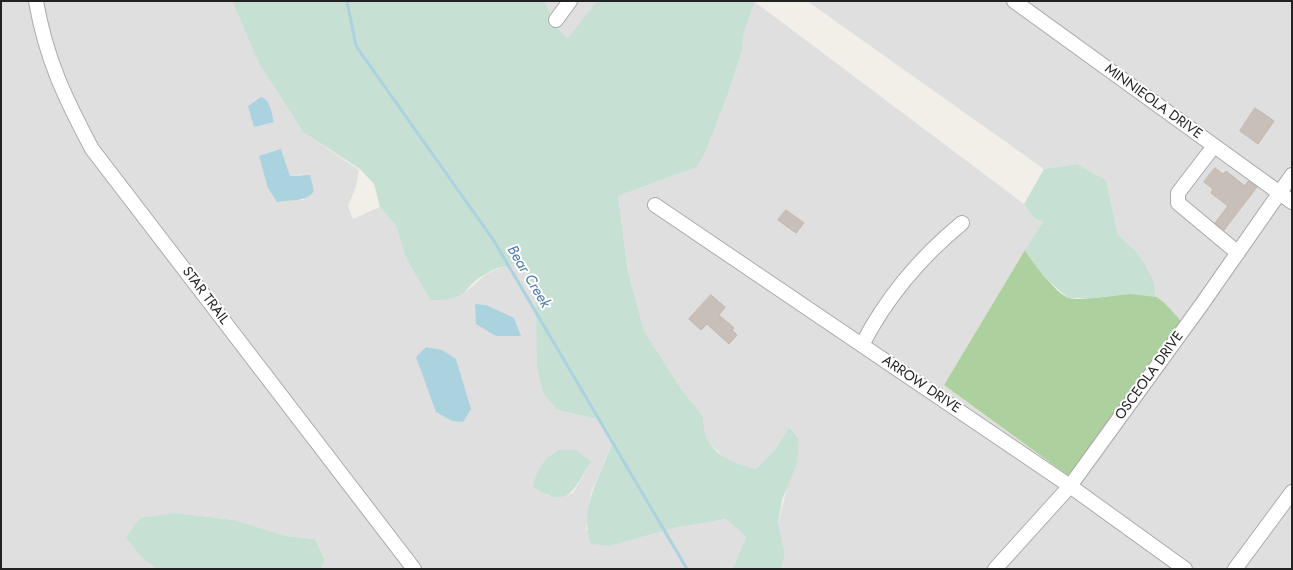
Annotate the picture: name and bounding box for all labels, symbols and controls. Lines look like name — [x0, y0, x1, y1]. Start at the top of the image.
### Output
street label: MINNIEOLA DRIVE — [1101, 61, 1205, 143]
water label: Bear Creek — [502, 243, 554, 311]
street label: STAR TRAIL — [178, 264, 232, 328]
street label: OSCEOLA DRIVE — [1112, 329, 1188, 423]
street label: ARROW DRIVE — [878, 352, 964, 418]

